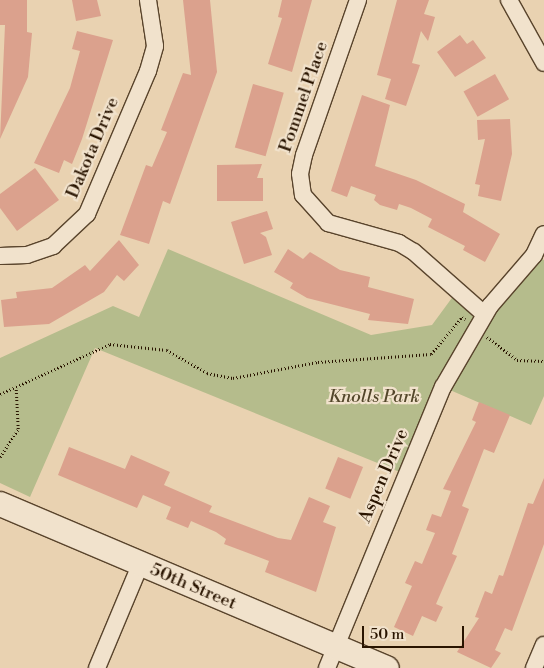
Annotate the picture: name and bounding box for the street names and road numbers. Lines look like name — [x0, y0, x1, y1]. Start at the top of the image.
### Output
street label: Pommel Place — [275, 39, 333, 155]
street label: Dakota Drive — [62, 94, 124, 202]
street label: Aspen Drive — [355, 426, 413, 526]
street label: 50th Street — [147, 559, 239, 615]

